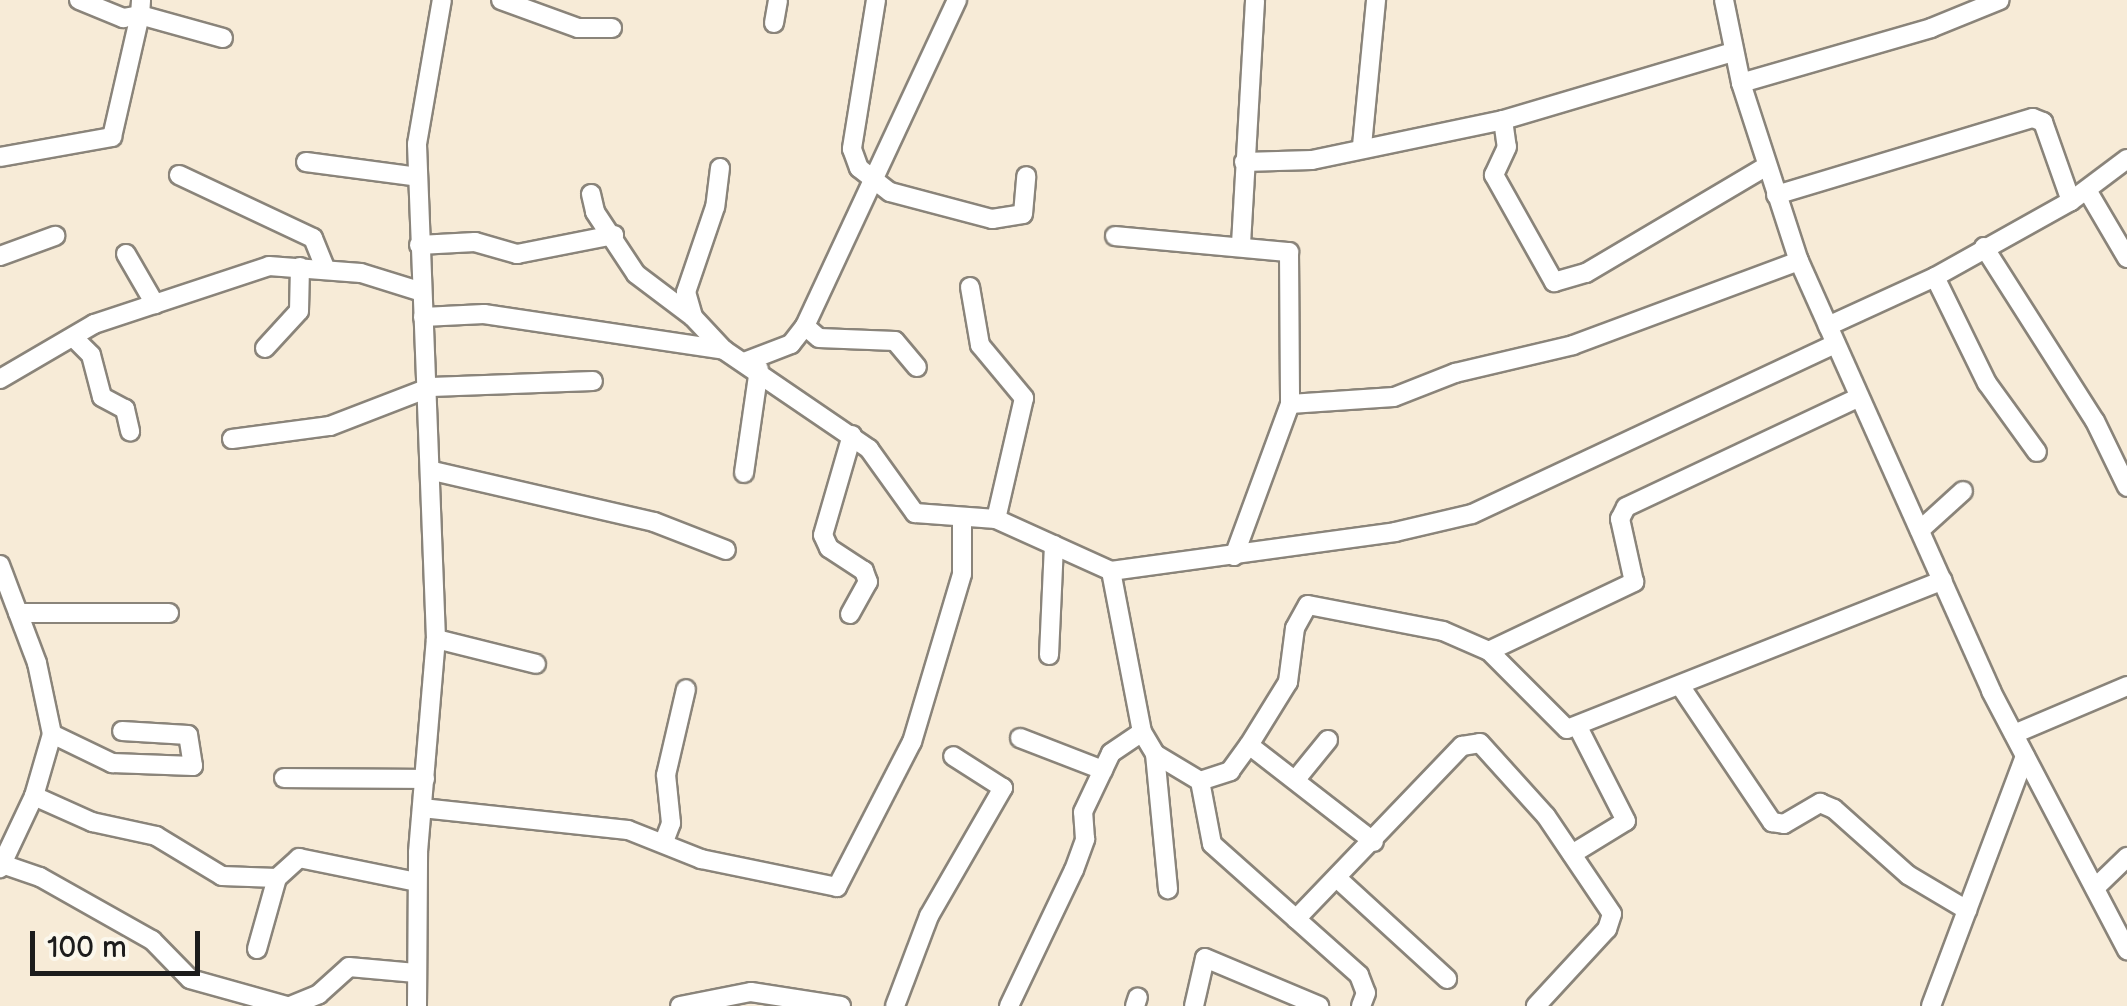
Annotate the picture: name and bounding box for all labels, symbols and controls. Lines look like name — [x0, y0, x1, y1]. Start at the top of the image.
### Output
scale bar — [35, 911, 205, 973]
text: 100 m — [47, 930, 127, 966]

